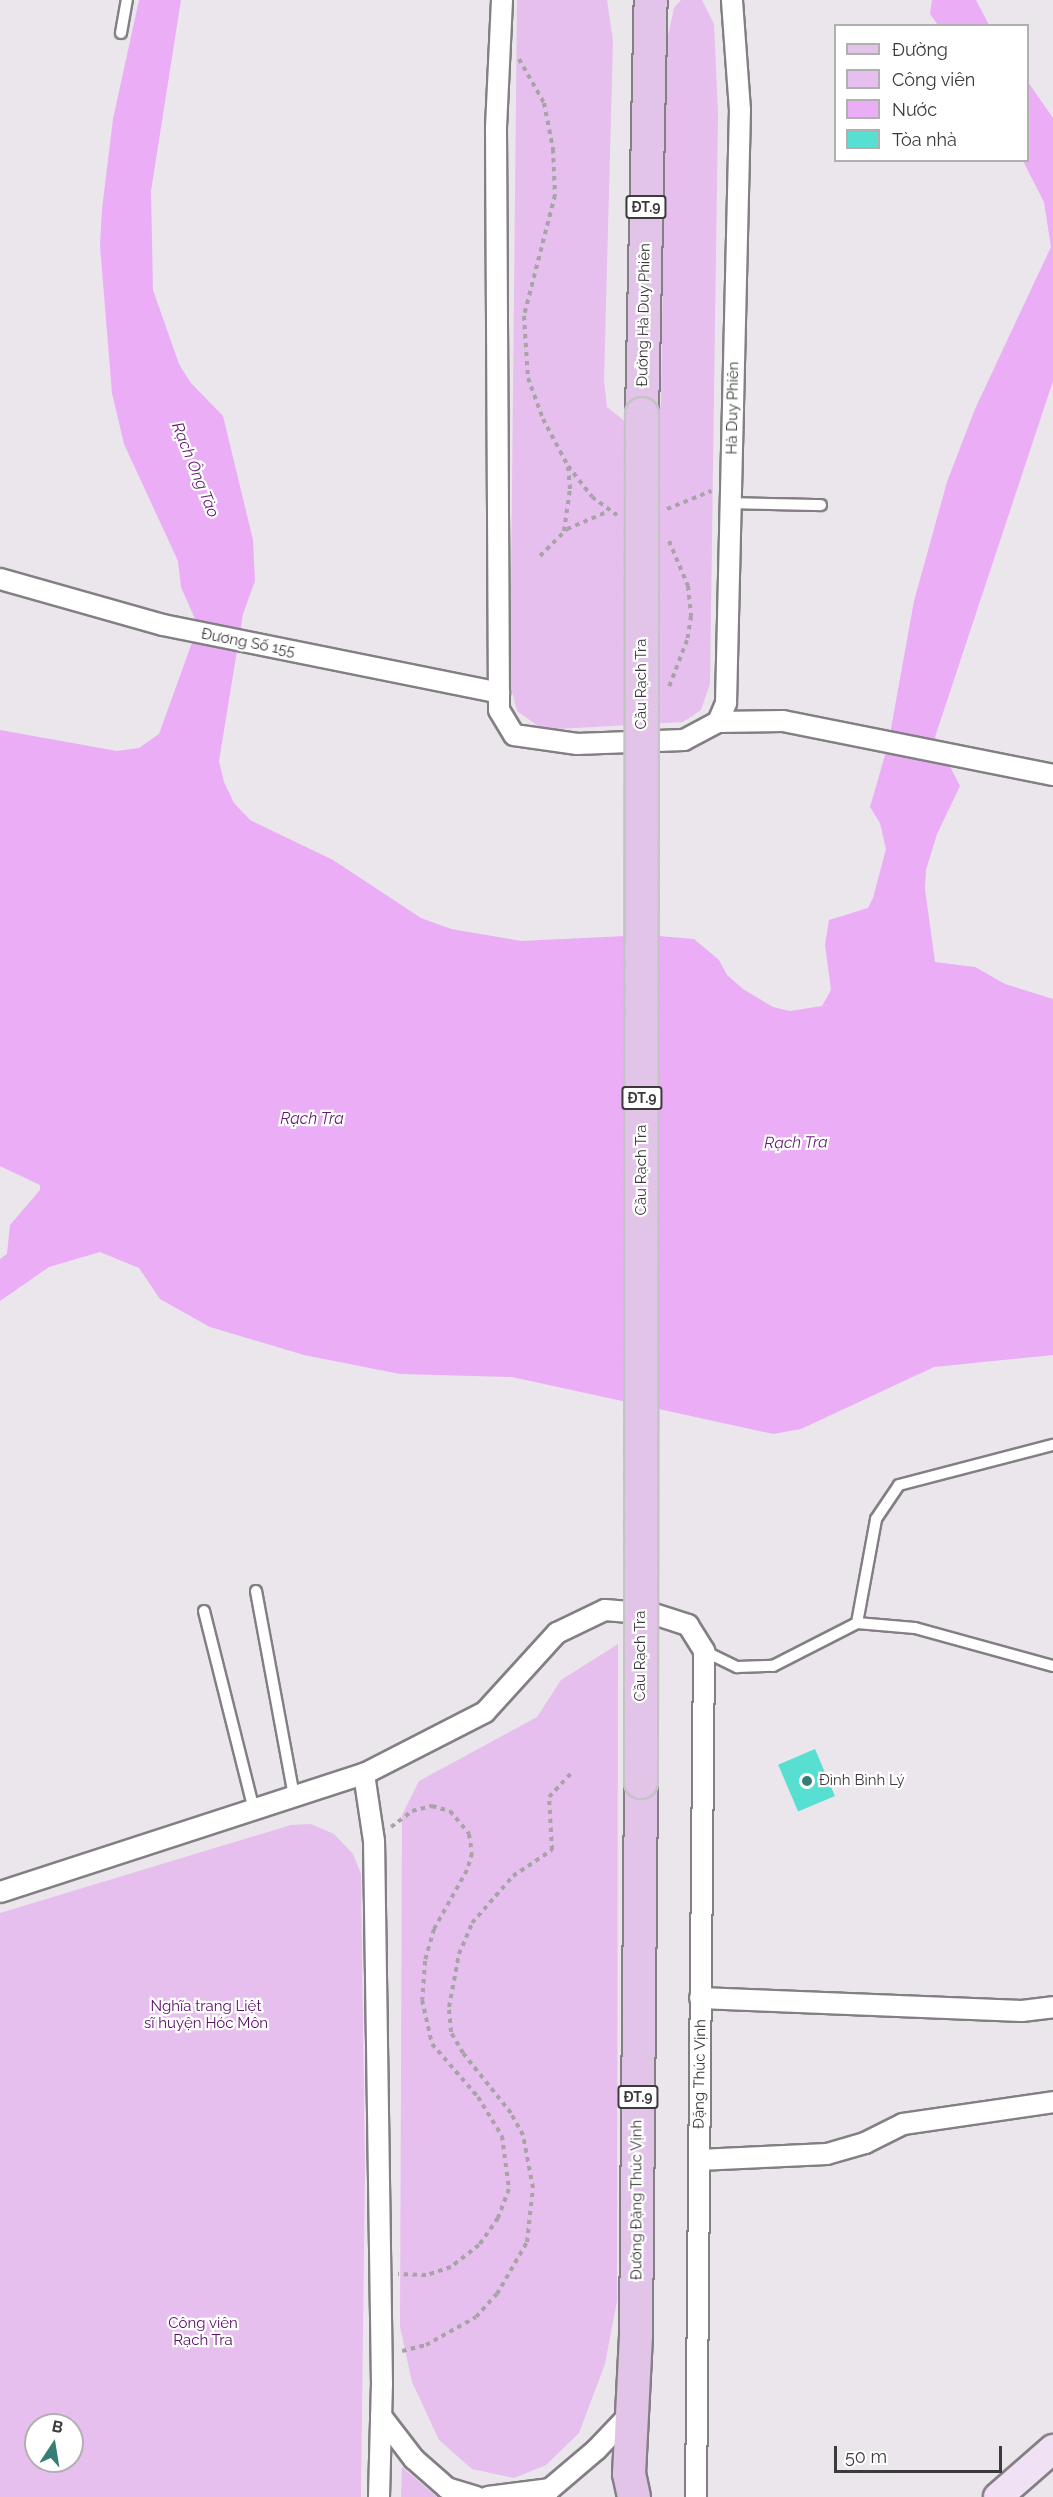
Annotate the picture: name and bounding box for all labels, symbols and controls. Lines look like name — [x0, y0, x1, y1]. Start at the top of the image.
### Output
legend — [834, 24, 1029, 162]
text: Đường — [892, 39, 948, 60]
text: Công viên — [892, 69, 975, 90]
text: Nước — [892, 99, 937, 120]
text: Tòa nhà — [892, 129, 957, 150]
road number: ĐT.9 — [625, 196, 667, 218]
street label: Đường Hà Duy Phiên — [634, 243, 654, 387]
street label: Hà Duy Phiên — [723, 361, 743, 455]
water label: Rạch Ông Tào — [167, 419, 223, 521]
street label: Đương Số 155 — [200, 625, 296, 661]
street label: Cầu Rạch Tra — [633, 638, 651, 730]
road number: ĐT.9 — [621, 1087, 663, 1109]
water label: Rạch Tra — [280, 1109, 344, 1129]
street label: Cầu Rạch Tra — [633, 1124, 651, 1216]
water label: Rạch Tra — [764, 1133, 828, 1153]
street label: Cầu Rạch Tra — [632, 1610, 650, 1702]
place label: Đình Bình Lý — [819, 1772, 905, 1790]
marker: Đình Bình Lý — [800, 1774, 814, 1788]
park label: Nghĩa trang Liệt sĩ huyện Hóc Môn — [144, 1997, 268, 2032]
street label: Đặng Thúc Vịnh — [690, 2019, 710, 2129]
road number: ĐT.9 — [617, 2086, 659, 2108]
street label: Đường Đặng Thúc Vịnh — [628, 2119, 646, 2281]
park label: Công viên Rạch Tra — [168, 2314, 238, 2349]
north arrow — [24, 2413, 84, 2473]
text: B — [50, 2416, 65, 2437]
scale bar — [837, 2434, 1005, 2472]
text: 50 m — [845, 2446, 887, 2467]

